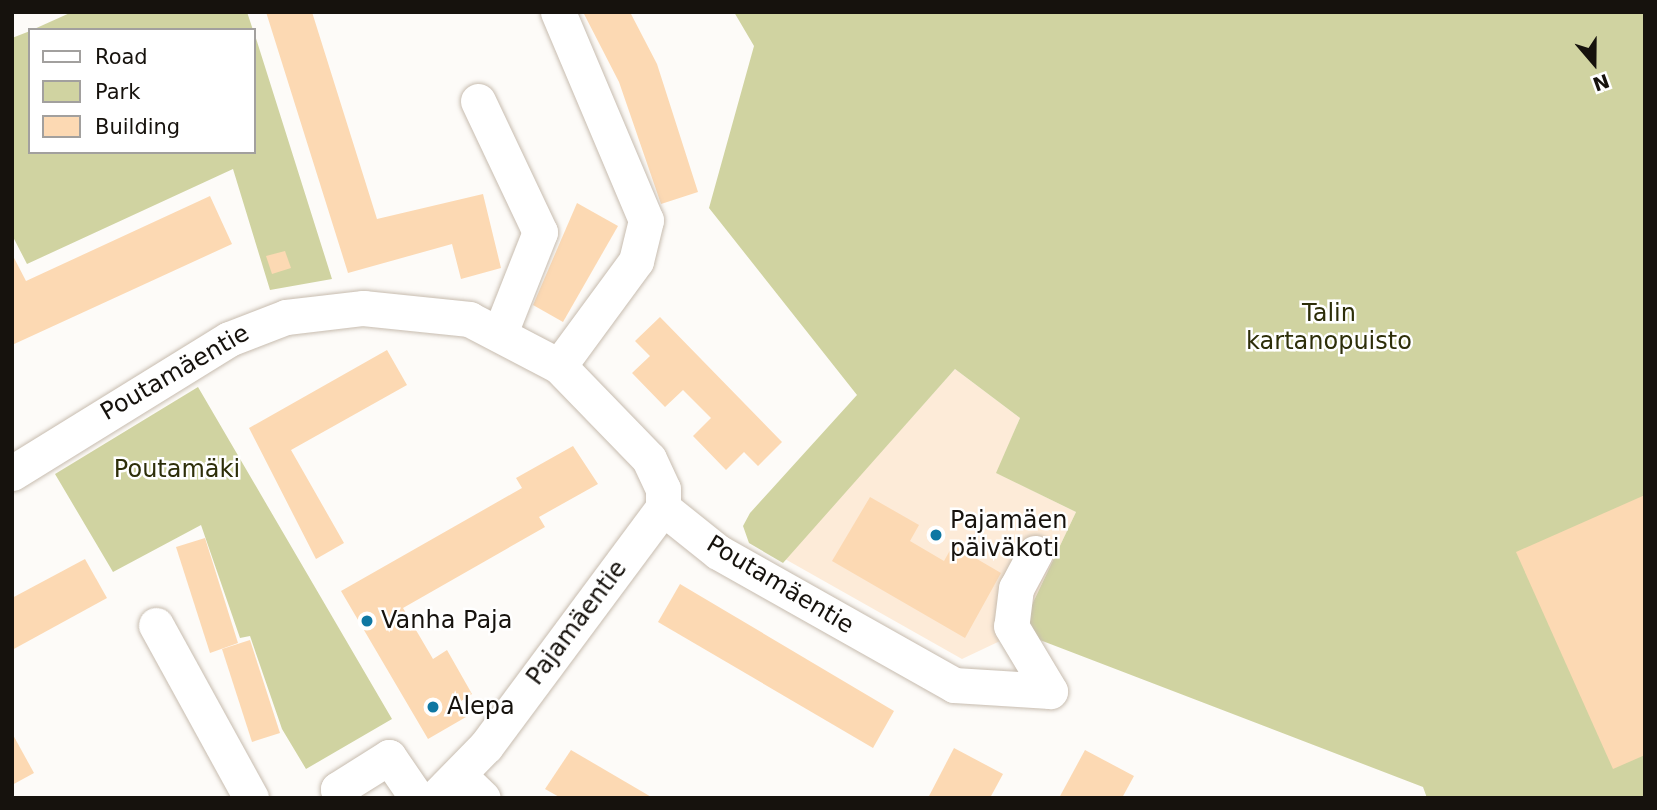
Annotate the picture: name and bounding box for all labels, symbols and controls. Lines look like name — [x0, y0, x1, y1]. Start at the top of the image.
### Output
legend — [28, 28, 256, 154]
north arrow — [1559, 28, 1629, 98]
text: Road — [95, 45, 148, 69]
text: N — [1590, 70, 1612, 96]
text: Park — [95, 80, 140, 104]
text: Building — [95, 115, 180, 139]
park label: Talin kartanopuisto — [1246, 300, 1412, 356]
street label: Poutamäentie — [96, 319, 254, 427]
park label: Poutamäki — [114, 456, 240, 484]
place label: Pajamäen päiväkoti — [950, 507, 1068, 563]
marker: Pajamäen päiväkoti — [928, 527, 944, 543]
street label: Poutamäentie — [701, 530, 859, 640]
street label: Pajamäentie — [521, 555, 633, 691]
place label: Vanha Paja — [381, 607, 512, 635]
marker: Vanha Paja — [359, 613, 375, 629]
place label: Alepa — [447, 693, 515, 721]
marker: Alepa — [425, 699, 441, 715]

